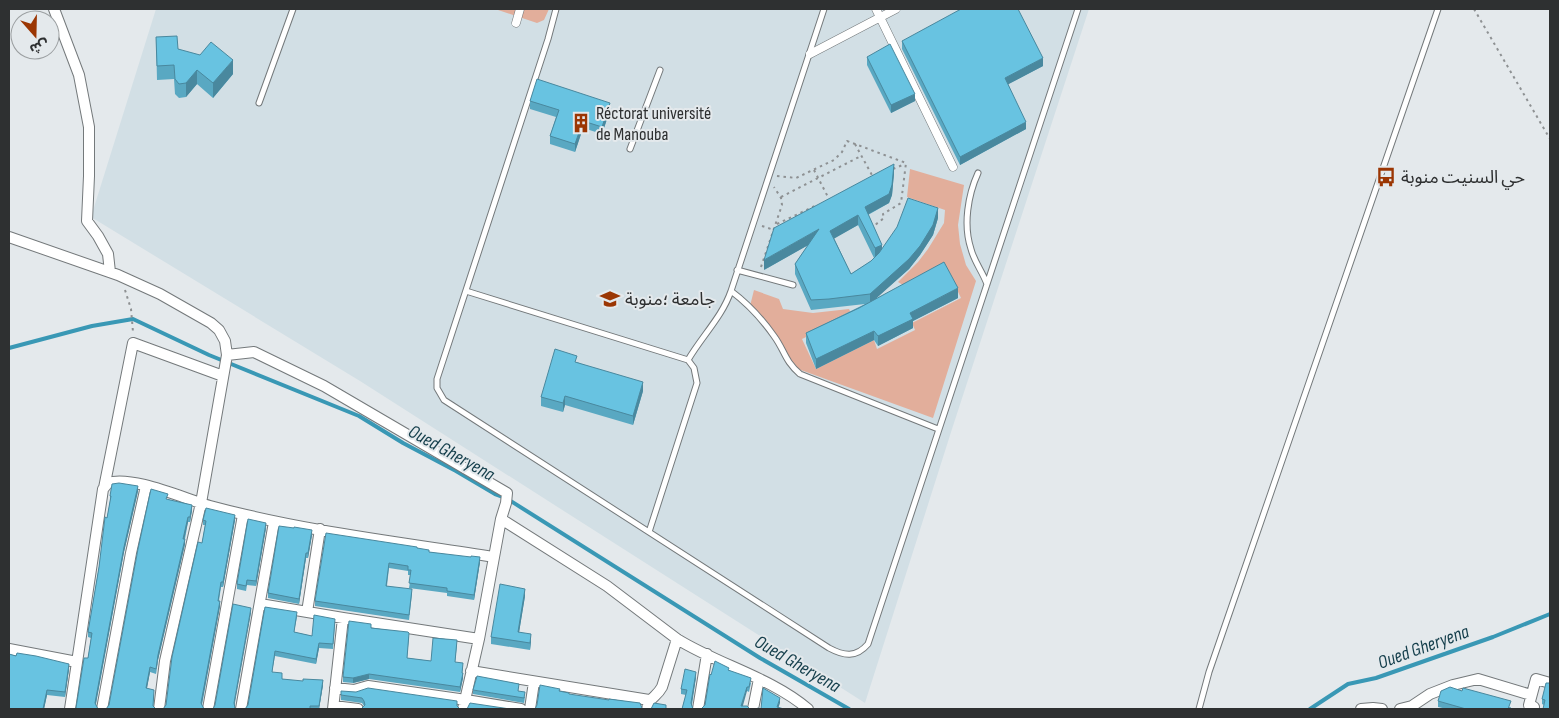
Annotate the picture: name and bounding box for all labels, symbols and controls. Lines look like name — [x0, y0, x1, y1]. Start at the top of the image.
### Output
north arrow — [10, 10, 60, 60]
text: ش — [27, 35, 51, 58]
place label: Réctorat université de Manouba — [596, 103, 711, 145]
building icon: Réctorat université de Manouba — [570, 112, 592, 134]
bus stop icon: حي السنيت منوبة — [1375, 166, 1397, 188]
place label: حي السنيت منوبة — [1401, 167, 1525, 190]
school or university icon: جامعة ؛منوبة — [599, 288, 621, 310]
place label: جامعة ؛منوبة — [625, 289, 715, 310]
water label: Oued Gheryena — [404, 420, 499, 487]
water label: Oued Gheryena — [1375, 620, 1473, 675]
water label: Oued Gheryena — [750, 630, 845, 698]

